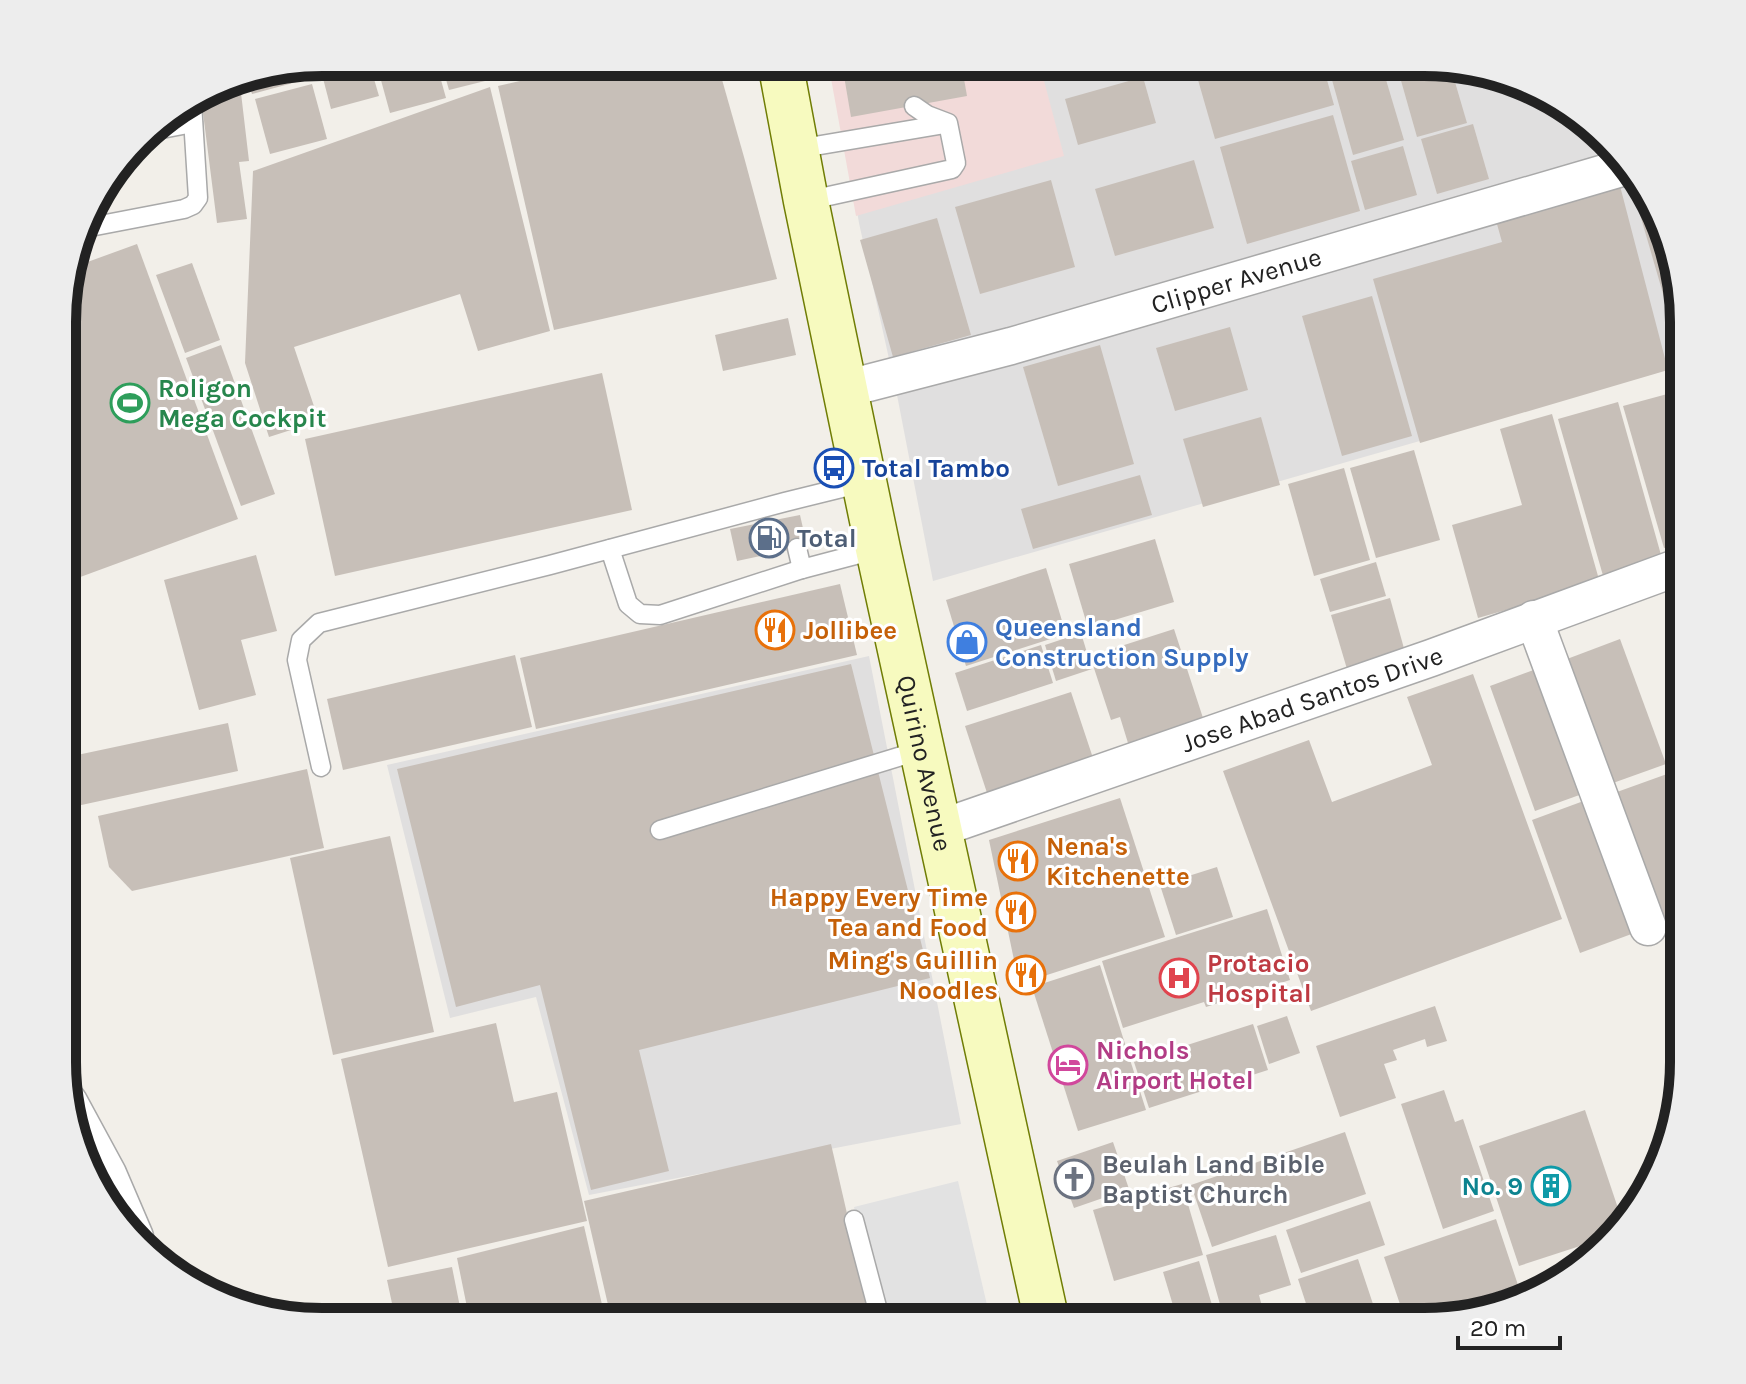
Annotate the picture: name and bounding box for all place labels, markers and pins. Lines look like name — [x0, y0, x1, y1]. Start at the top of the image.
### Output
place label: Roligon Mega Cockpit — [158, 373, 326, 434]
sports icon: Roligon Mega Cockpit — [109, 382, 151, 424]
bus stop icon: Total Tambo — [813, 447, 855, 489]
place label: Total Tambo — [862, 453, 1010, 484]
fuel station icon: Total — [748, 517, 790, 559]
place label: Total — [797, 523, 857, 554]
restaurant icon: Jollibee — [754, 609, 796, 651]
place label: Queensland Construction Supply — [995, 612, 1249, 673]
place label: Jollibee — [803, 615, 897, 646]
shop icon: Queensland Construction Supply — [946, 621, 988, 663]
place label: Nena's Kitchenette — [1046, 831, 1190, 892]
restaurant icon: Nena's Kitchenette — [997, 840, 1039, 882]
place label: Happy Every Time Tea and Food — [770, 882, 988, 943]
restaurant icon: Happy Every Time Tea and Food — [995, 891, 1037, 933]
place label: Ming's Guillin Noodles — [827, 945, 998, 1006]
place label: Protacio Hospital — [1207, 948, 1312, 1009]
restaurant icon: Ming's Guillin Noodles — [1005, 954, 1047, 996]
hospital icon: Protacio Hospital — [1158, 957, 1200, 999]
place label: Nichols Airport Hotel — [1096, 1035, 1254, 1096]
hotel icon: Nichols Airport Hotel — [1047, 1044, 1089, 1086]
place label: Beulah Land Bible Baptist Church — [1102, 1149, 1325, 1210]
church icon: Beulah Land Bible Baptist Church — [1053, 1158, 1095, 1200]
building icon: No. 9 — [1530, 1165, 1572, 1207]
place label: No. 9 — [1462, 1171, 1523, 1202]

